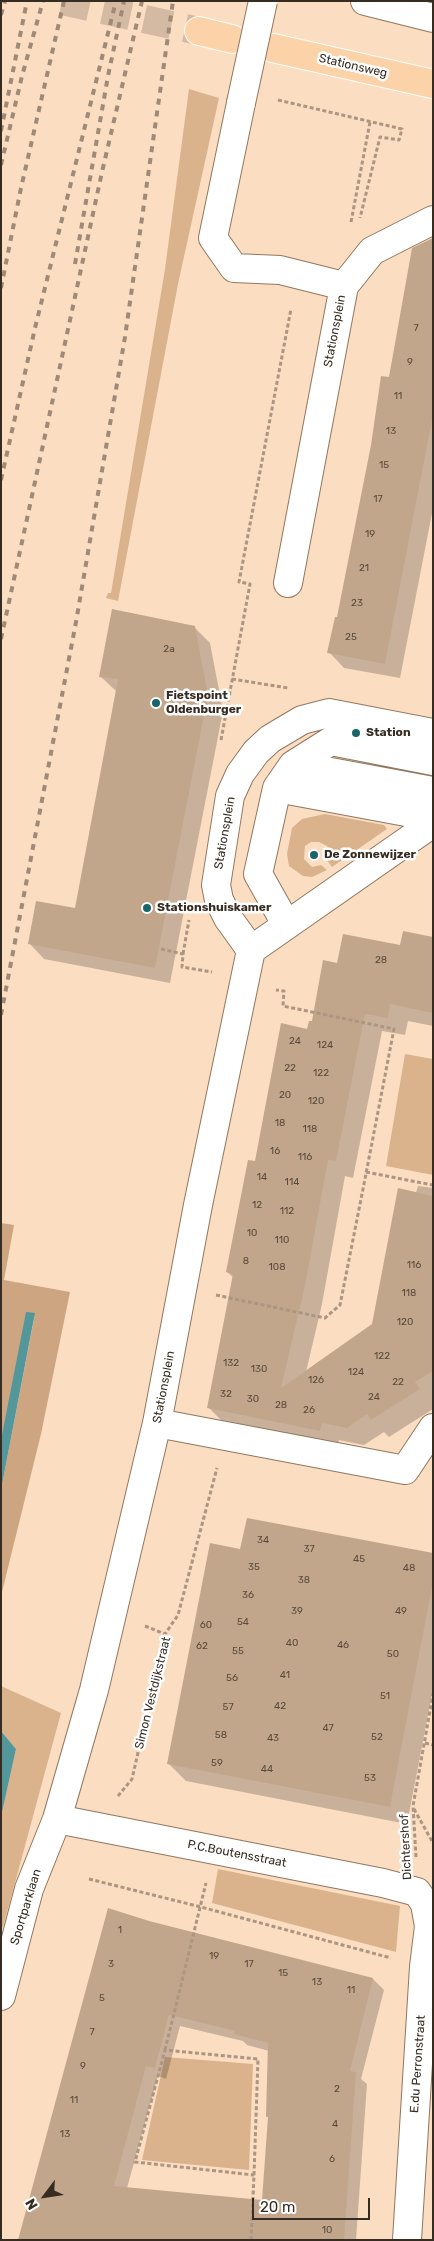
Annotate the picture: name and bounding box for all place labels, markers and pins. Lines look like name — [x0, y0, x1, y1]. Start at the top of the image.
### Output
place label: Fietspoint Oldenburger — [166, 689, 241, 717]
marker: Fietspoint Oldenburger — [150, 697, 162, 709]
place label: Station — [366, 726, 411, 740]
marker: Station — [350, 727, 362, 739]
place label: De Zonnewijzer — [324, 848, 416, 862]
marker: De Zonnewijzer — [308, 849, 320, 861]
place label: Stationshuiskamer — [157, 901, 271, 915]
marker: Stationshuiskamer — [141, 902, 153, 914]

